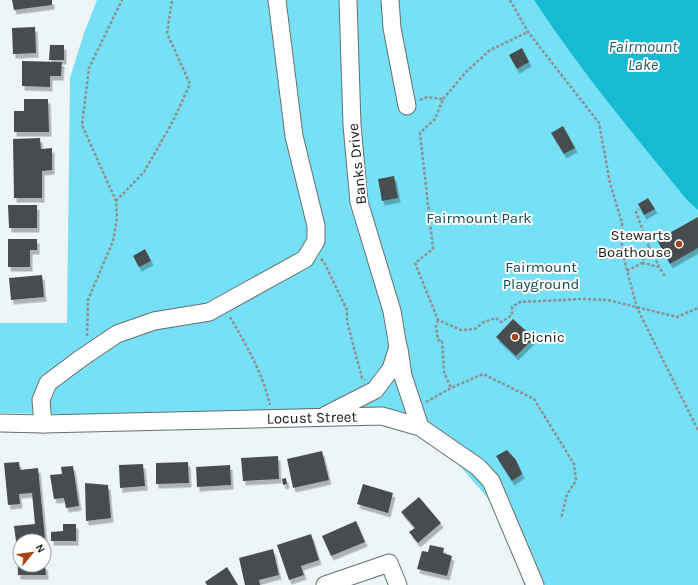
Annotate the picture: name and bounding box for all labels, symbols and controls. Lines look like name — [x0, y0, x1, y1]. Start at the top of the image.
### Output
water label: Fairmount Lake — [608, 37, 678, 74]
street label: Banks Drive — [344, 123, 370, 205]
park label: Fairmount Park — [426, 209, 532, 227]
place label: Stewarts Boathouse — [598, 226, 671, 261]
marker: Stewarts Boathouse — [674, 239, 684, 249]
park label: Fairmount Playground — [503, 258, 579, 293]
place label: Picnic — [523, 328, 565, 346]
marker: Picnic — [510, 332, 520, 342]
street label: Locust Street — [267, 408, 358, 428]
north arrow — [12, 533, 52, 573]
text: N — [33, 542, 48, 555]

